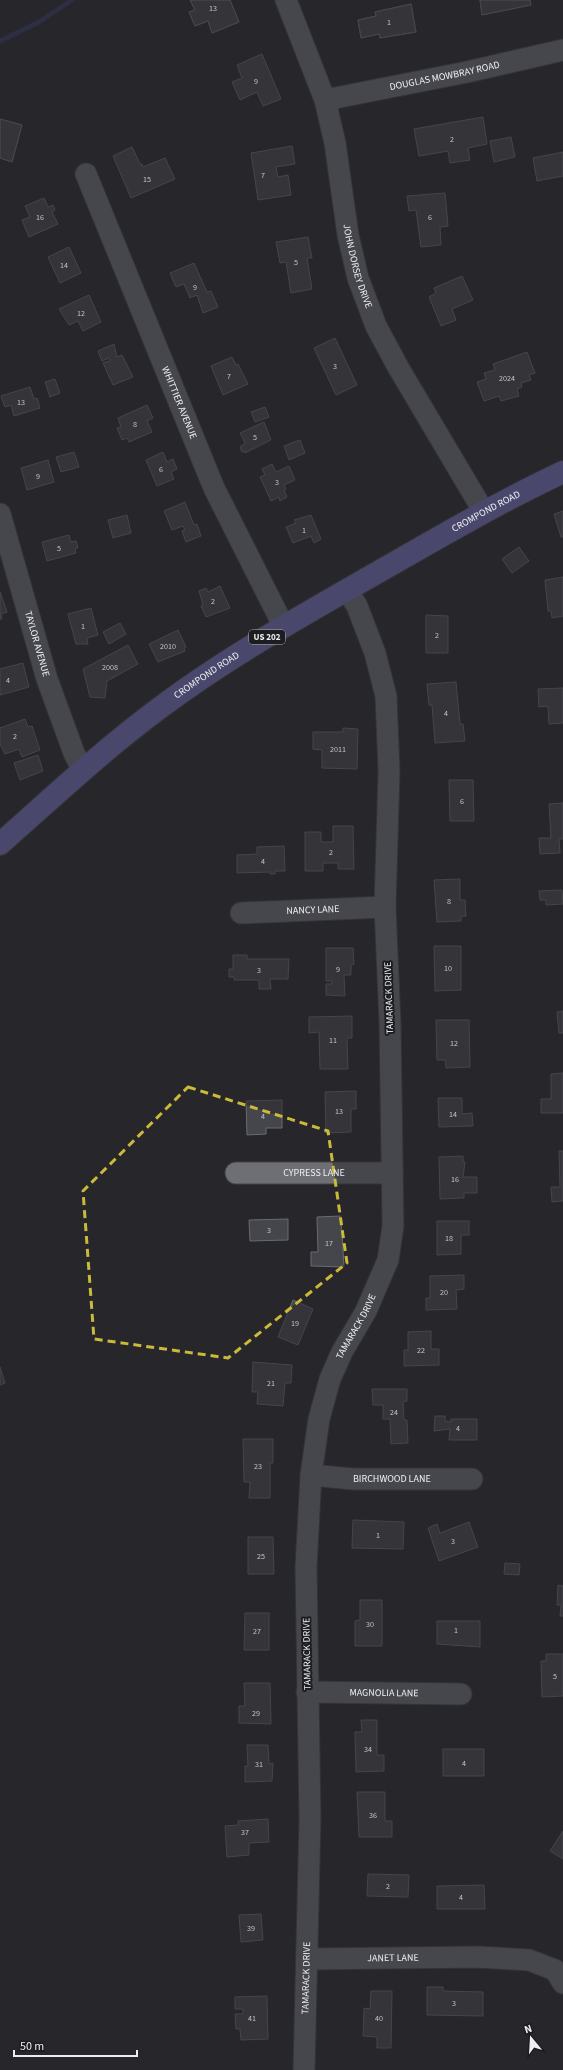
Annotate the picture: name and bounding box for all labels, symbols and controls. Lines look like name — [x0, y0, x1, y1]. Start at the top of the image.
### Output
house number: 13 — [209, 3, 217, 14]
house number: 1 — [387, 17, 391, 28]
street label: DOUGLAS MOWBRAY ROAD — [388, 58, 501, 94]
house number: 9 — [254, 76, 258, 87]
house number: 2 — [450, 134, 454, 145]
house number: 7 — [261, 170, 265, 181]
house number: 15 — [143, 174, 151, 185]
house number: 16 — [36, 212, 44, 223]
house number: 6 — [428, 212, 432, 223]
street label: JOHN DORSEY DRIVE — [340, 223, 376, 310]
house number: 5 — [294, 257, 298, 268]
house number: 14 — [60, 260, 68, 271]
house number: 9 — [193, 282, 197, 293]
house number: 12 — [77, 308, 85, 319]
house number: 3 — [333, 361, 337, 372]
street label: WHITTIER AVENUE — [158, 364, 200, 441]
house number: 7 — [227, 371, 231, 382]
house number: 2024 — [499, 373, 515, 384]
house number: 13 — [17, 397, 25, 408]
house number: 8 — [133, 419, 137, 430]
house number: 5 — [253, 432, 257, 443]
house number: 6 — [159, 464, 163, 475]
house number: 9 — [36, 471, 40, 482]
house number: 3 — [275, 477, 279, 488]
street label: CROMPOND ROAD — [449, 487, 523, 536]
house number: 1 — [302, 525, 306, 536]
house number: 5 — [57, 543, 61, 554]
house number: 2 — [211, 596, 215, 607]
street label: TAYLOR AVENUE — [21, 609, 53, 678]
house number: 1 — [81, 621, 85, 632]
road number: US 202 — [249, 630, 285, 644]
house number: 2 — [435, 630, 439, 641]
house number: 2010 — [160, 641, 176, 652]
street label: CROMPOND ROAD — [171, 648, 242, 702]
house number: 2008 — [102, 662, 118, 673]
house number: 4 — [6, 675, 10, 686]
house number: 4 — [444, 708, 448, 719]
house number: 2 — [13, 731, 17, 742]
house number: 2011 — [330, 744, 346, 755]
house number: 6 — [460, 796, 464, 807]
house number: 2 — [329, 847, 333, 858]
house number: 4 — [261, 856, 265, 867]
house number: 8 — [447, 896, 451, 907]
street label: NANCY LANE — [286, 902, 340, 918]
street label: TAMARACK DRIVE — [381, 962, 397, 1034]
house number: 10 — [444, 963, 452, 974]
house number: 9 — [336, 964, 340, 975]
house number: 3 — [257, 965, 261, 976]
house number: 11 — [329, 1035, 337, 1046]
house number: 12 — [450, 1038, 458, 1049]
house number: 13 — [335, 1106, 343, 1117]
house number: 14 — [449, 1109, 457, 1120]
house number: 4 — [261, 1111, 265, 1122]
street label: CYPRESS LANE — [283, 1166, 345, 1180]
house number: 16 — [451, 1174, 459, 1185]
house number: 3 — [267, 1225, 271, 1236]
house number: 18 — [445, 1233, 453, 1244]
house number: 17 — [325, 1238, 333, 1249]
house number: 20 — [440, 1287, 448, 1298]
street label: TAMARACK DRIVE — [333, 1292, 380, 1361]
house number: 19 — [291, 1318, 299, 1329]
house number: 22 — [417, 1345, 425, 1356]
house number: 21 — [267, 1378, 275, 1389]
house number: 24 — [390, 1407, 398, 1418]
house number: 4 — [456, 1423, 460, 1434]
house number: 23 — [254, 1461, 262, 1472]
street label: BIRCHWOOD LANE — [353, 1472, 431, 1486]
house number: 1 — [376, 1530, 380, 1541]
house number: 3 — [451, 1536, 455, 1547]
house number: 25 — [257, 1551, 265, 1562]
street label: TAMARACK DRIVE — [299, 1618, 315, 1690]
house number: 30 — [366, 1619, 374, 1630]
house number: 1 — [454, 1625, 458, 1636]
house number: 27 — [253, 1626, 261, 1637]
house number: 5 — [553, 1671, 557, 1682]
street label: MAGNOLIA LANE — [349, 1686, 419, 1700]
house number: 29 — [252, 1708, 260, 1719]
house number: 34 — [364, 1744, 372, 1755]
house number: 4 — [462, 1758, 466, 1769]
house number: 31 — [255, 1759, 263, 1770]
house number: 36 — [369, 1810, 377, 1821]
house number: 37 — [241, 1827, 249, 1838]
house number: 2 — [386, 1881, 390, 1892]
house number: 4 — [459, 1892, 463, 1903]
house number: 39 — [247, 1923, 255, 1934]
street label: TAMARACK DRIVE — [298, 1942, 314, 2014]
street label: JANET LANE — [367, 1951, 419, 1965]
house number: 3 — [452, 1998, 456, 2009]
house number: 41 — [248, 2013, 256, 2024]
house number: 40 — [375, 2013, 383, 2024]
north arrow — [511, 2018, 551, 2058]
text: N — [522, 2021, 534, 2037]
scale bar — [14, 2032, 137, 2058]
text: 50 m — [20, 2038, 44, 2055]

